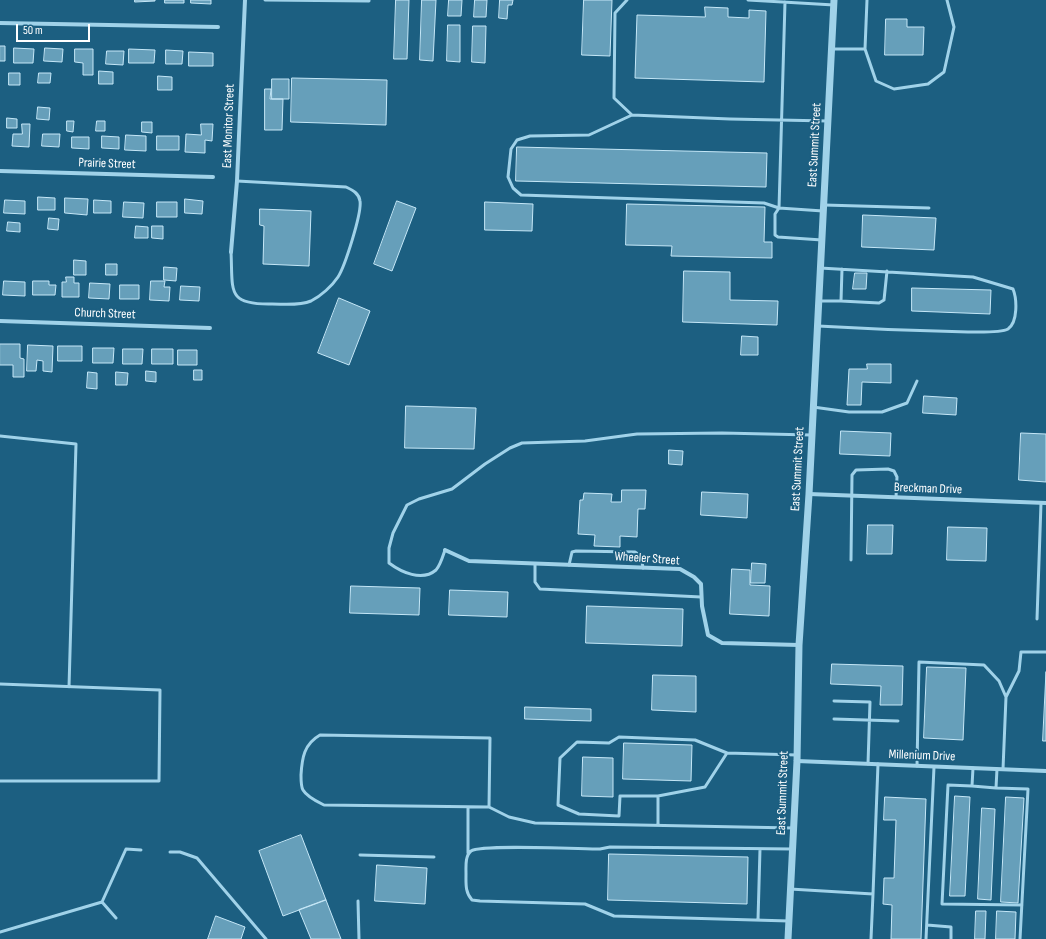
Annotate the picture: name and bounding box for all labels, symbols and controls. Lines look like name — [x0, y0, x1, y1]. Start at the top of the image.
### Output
scale bar — [18, 16, 92, 42]
text: 50 m — [23, 23, 43, 38]
street label: East Monitor Street — [220, 84, 238, 168]
street label: East Summit Street — [805, 102, 825, 188]
street label: Prairie Street — [78, 155, 136, 173]
street label: Church Street — [74, 305, 136, 323]
street label: East Summit Street — [788, 426, 808, 512]
street label: Breckman Drive — [894, 480, 962, 498]
street label: Wheeler Street — [614, 549, 680, 569]
street label: Millenium Drive — [888, 747, 956, 765]
street label: East Summit Street — [774, 751, 792, 835]

